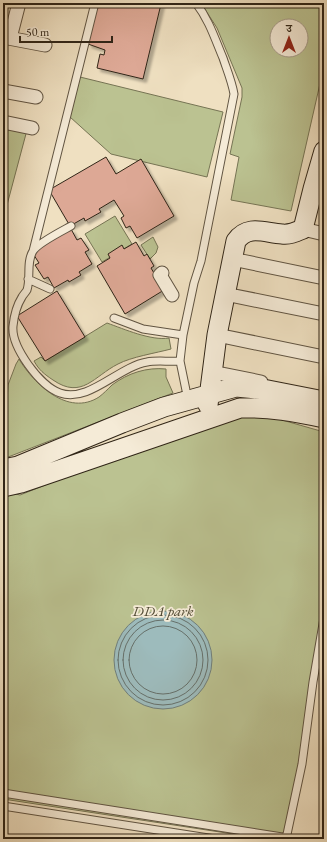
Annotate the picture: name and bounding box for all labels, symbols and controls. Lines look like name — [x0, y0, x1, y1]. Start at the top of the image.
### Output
scale bar — [20, 18, 112, 44]
north arrow — [269, 18, 309, 58]
text: उ — [285, 21, 293, 35]
text: 50 m — [26, 24, 50, 40]
park label: DDA park — [131, 601, 194, 620]

